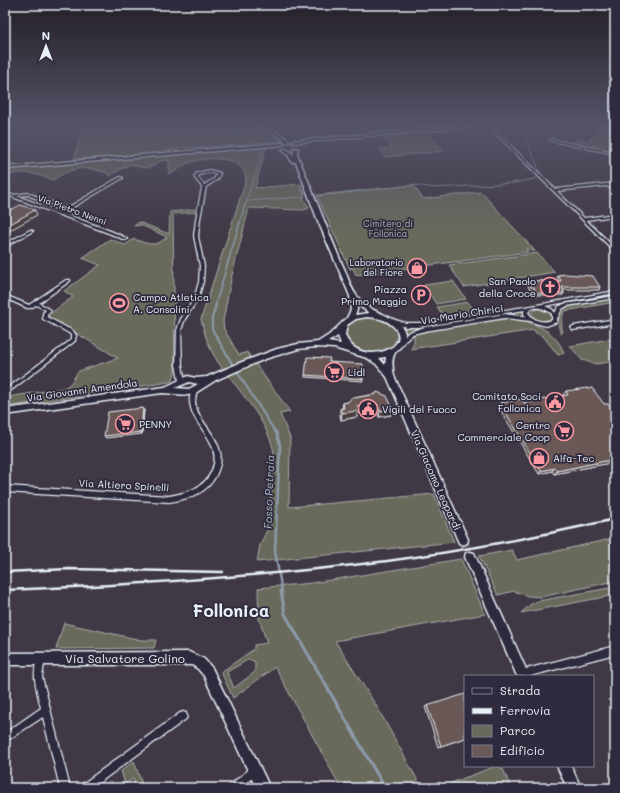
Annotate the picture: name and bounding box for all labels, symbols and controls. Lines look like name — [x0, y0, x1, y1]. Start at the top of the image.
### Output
north arrow — [26, 26, 66, 66]
text: N — [42, 28, 50, 43]
street label: Via Pietro Nenni — [36, 192, 108, 227]
park label: Cimitero di Follonica — [363, 218, 413, 239]
place label: Laboratorio del Fiore — [350, 257, 404, 278]
shop icon: Laboratorio del Fiore — [406, 257, 428, 279]
place label: San Paolo della Croce — [479, 274, 536, 300]
church icon: San Paolo della Croce — [539, 276, 561, 298]
place label: Piazza Primo Maggio — [341, 282, 407, 308]
parking icon: Piazza Primo Maggio — [410, 284, 432, 306]
place label: Campo Atletica A. Consolini — [133, 290, 209, 316]
sports icon: Campo Atletica A. Consolini — [108, 292, 130, 314]
street label: Via Mario Chirici — [420, 301, 504, 327]
supermarket icon: Lidl — [323, 361, 345, 383]
place label: Lidl — [348, 365, 365, 379]
street label: Via Giovanni Amendola — [26, 375, 138, 405]
place label: Comitato Soci Follonica — [472, 389, 541, 415]
public building icon: Comitato Soci Follonica — [544, 391, 566, 413]
public building icon: Vigili del Fuoco — [357, 398, 379, 420]
place label: Vigili del Fuoco — [382, 402, 456, 416]
supermarket icon: PENNY — [114, 413, 136, 435]
place label: PENNY — [139, 417, 172, 431]
place label: Centro Commerciale Coop — [458, 418, 550, 444]
supermarket icon: Centro Commerciale Coop — [553, 420, 575, 442]
street label: Via Giacomo Leopardi — [407, 427, 465, 533]
shop icon: Alfa-Tec — [528, 447, 550, 469]
place label: Alfa-Tec — [553, 451, 595, 465]
water label: Fosso Petraia — [260, 454, 277, 529]
street label: Via Altiero Spinelli — [78, 476, 170, 494]
district label: Follonica — [193, 599, 269, 621]
street label: Via Salvatore Golino — [65, 650, 185, 666]
legend — [464, 675, 594, 767]
text: Strada — [500, 682, 541, 698]
text: Ferrovia — [500, 702, 551, 718]
text: Parco — [500, 722, 535, 738]
text: Edificio — [500, 742, 544, 758]

